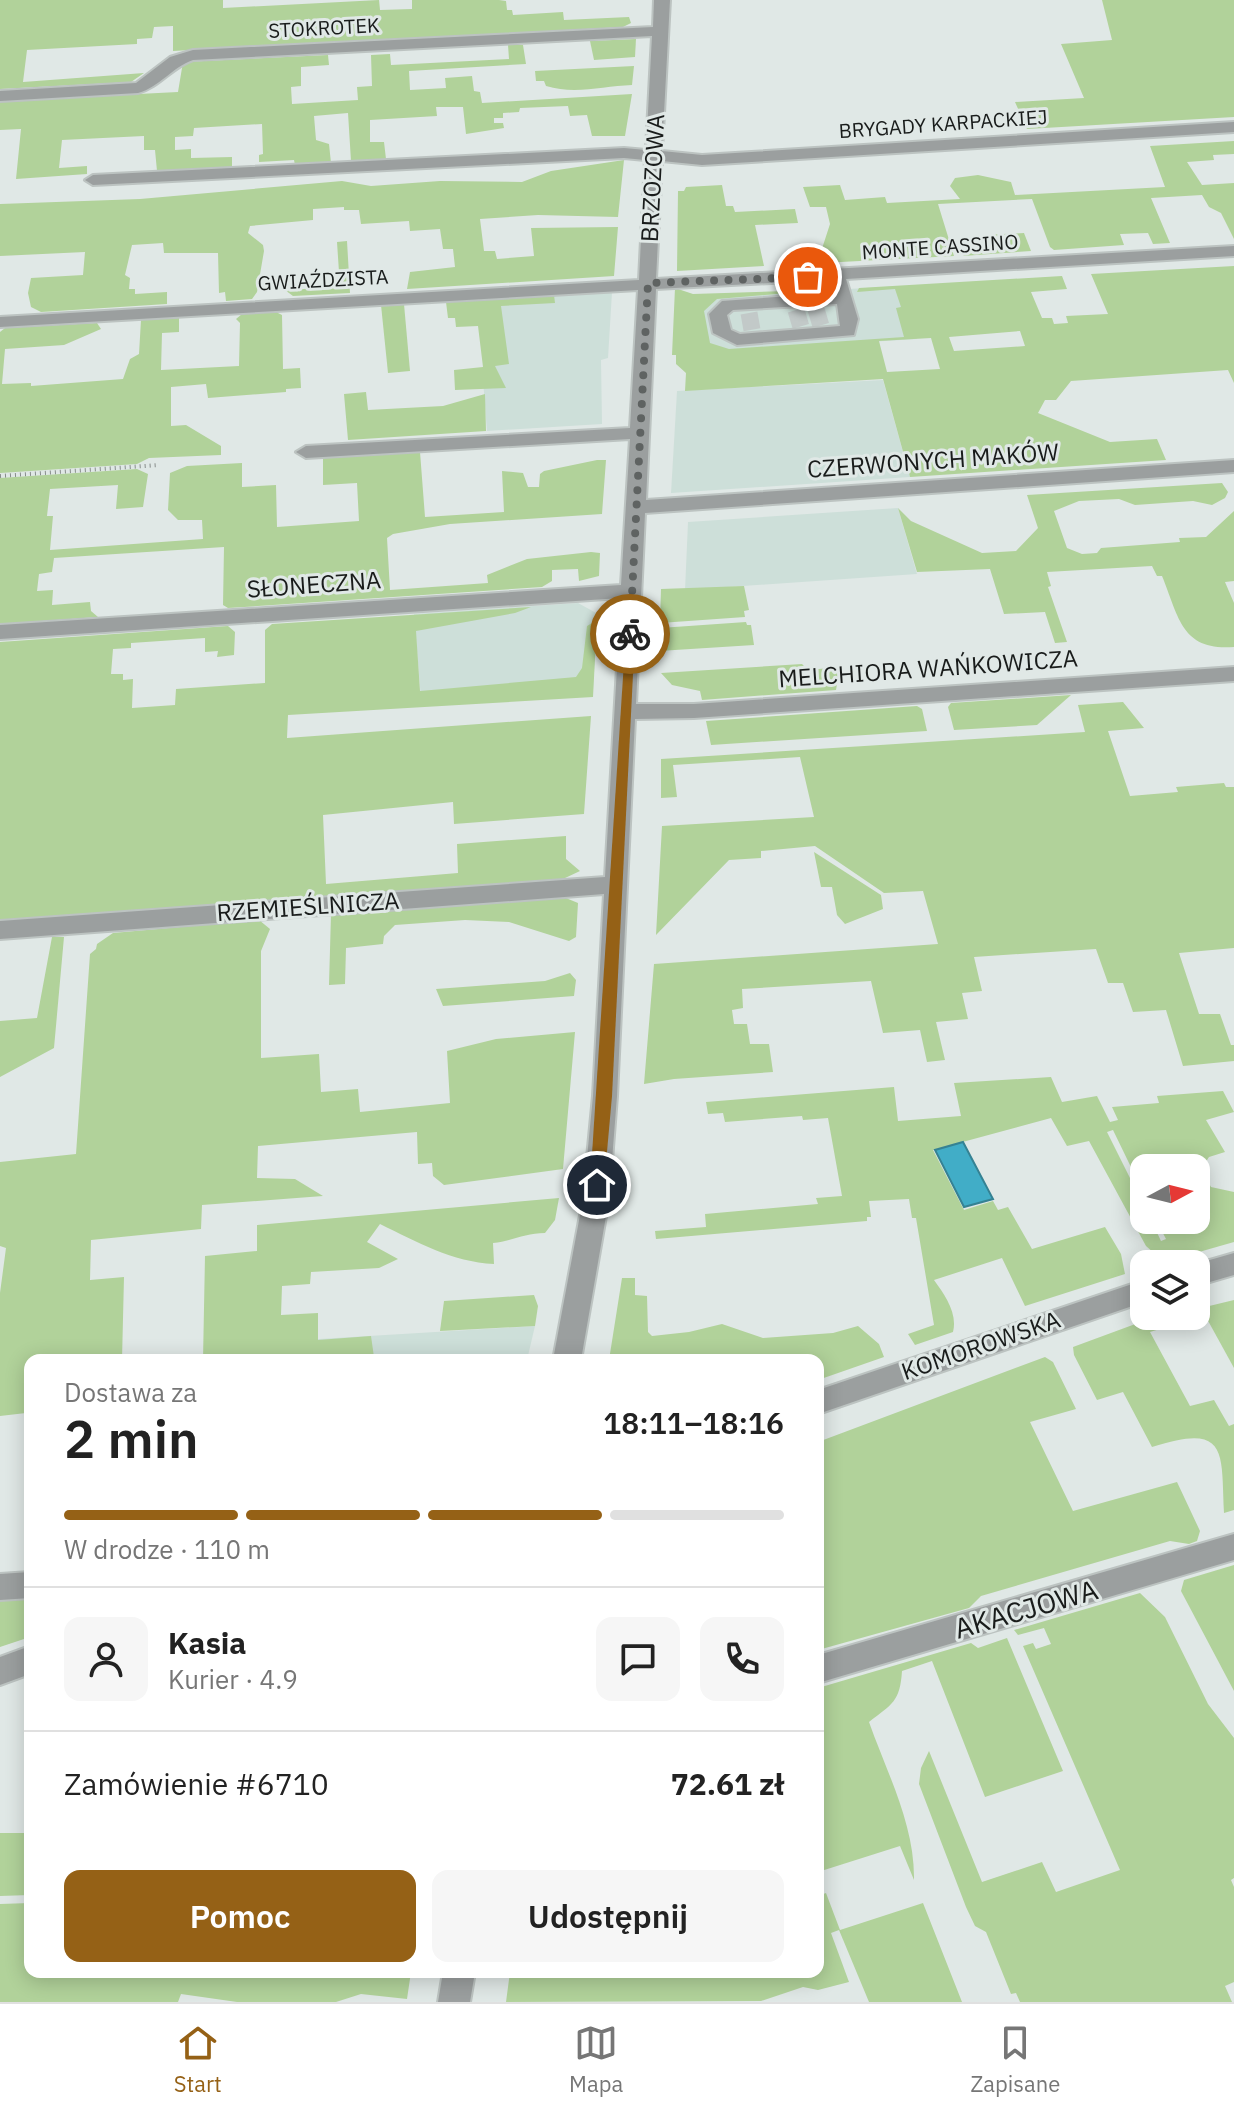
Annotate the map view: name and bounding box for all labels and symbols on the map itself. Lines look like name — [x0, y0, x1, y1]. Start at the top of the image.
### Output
street label: STOKROTEK — [268, 11, 381, 44]
street label: BRYGADY KARPACKIEJ — [838, 103, 1048, 144]
street label: BRZOZOWA — [633, 113, 671, 243]
street label: MONTE CASSINO — [861, 228, 1019, 265]
pin — [774, 243, 842, 311]
street label: GWIAŹDZISTA — [257, 263, 389, 296]
street label: CZERWONYCH MAKÓW — [806, 435, 1060, 485]
street label: SŁONECZNA — [246, 563, 382, 605]
courier — [590, 594, 670, 674]
street label: MELCHIORA WAŃKOWICZA — [777, 642, 1079, 694]
street label: RZEMIEŚLNICZA — [215, 884, 400, 928]
pin — [563, 1151, 631, 1219]
north arrow — [1130, 1154, 1210, 1234]
street label: KOMOROWSKA — [897, 1303, 1064, 1387]
street label: AKACJOWA — [950, 1570, 1102, 1647]

